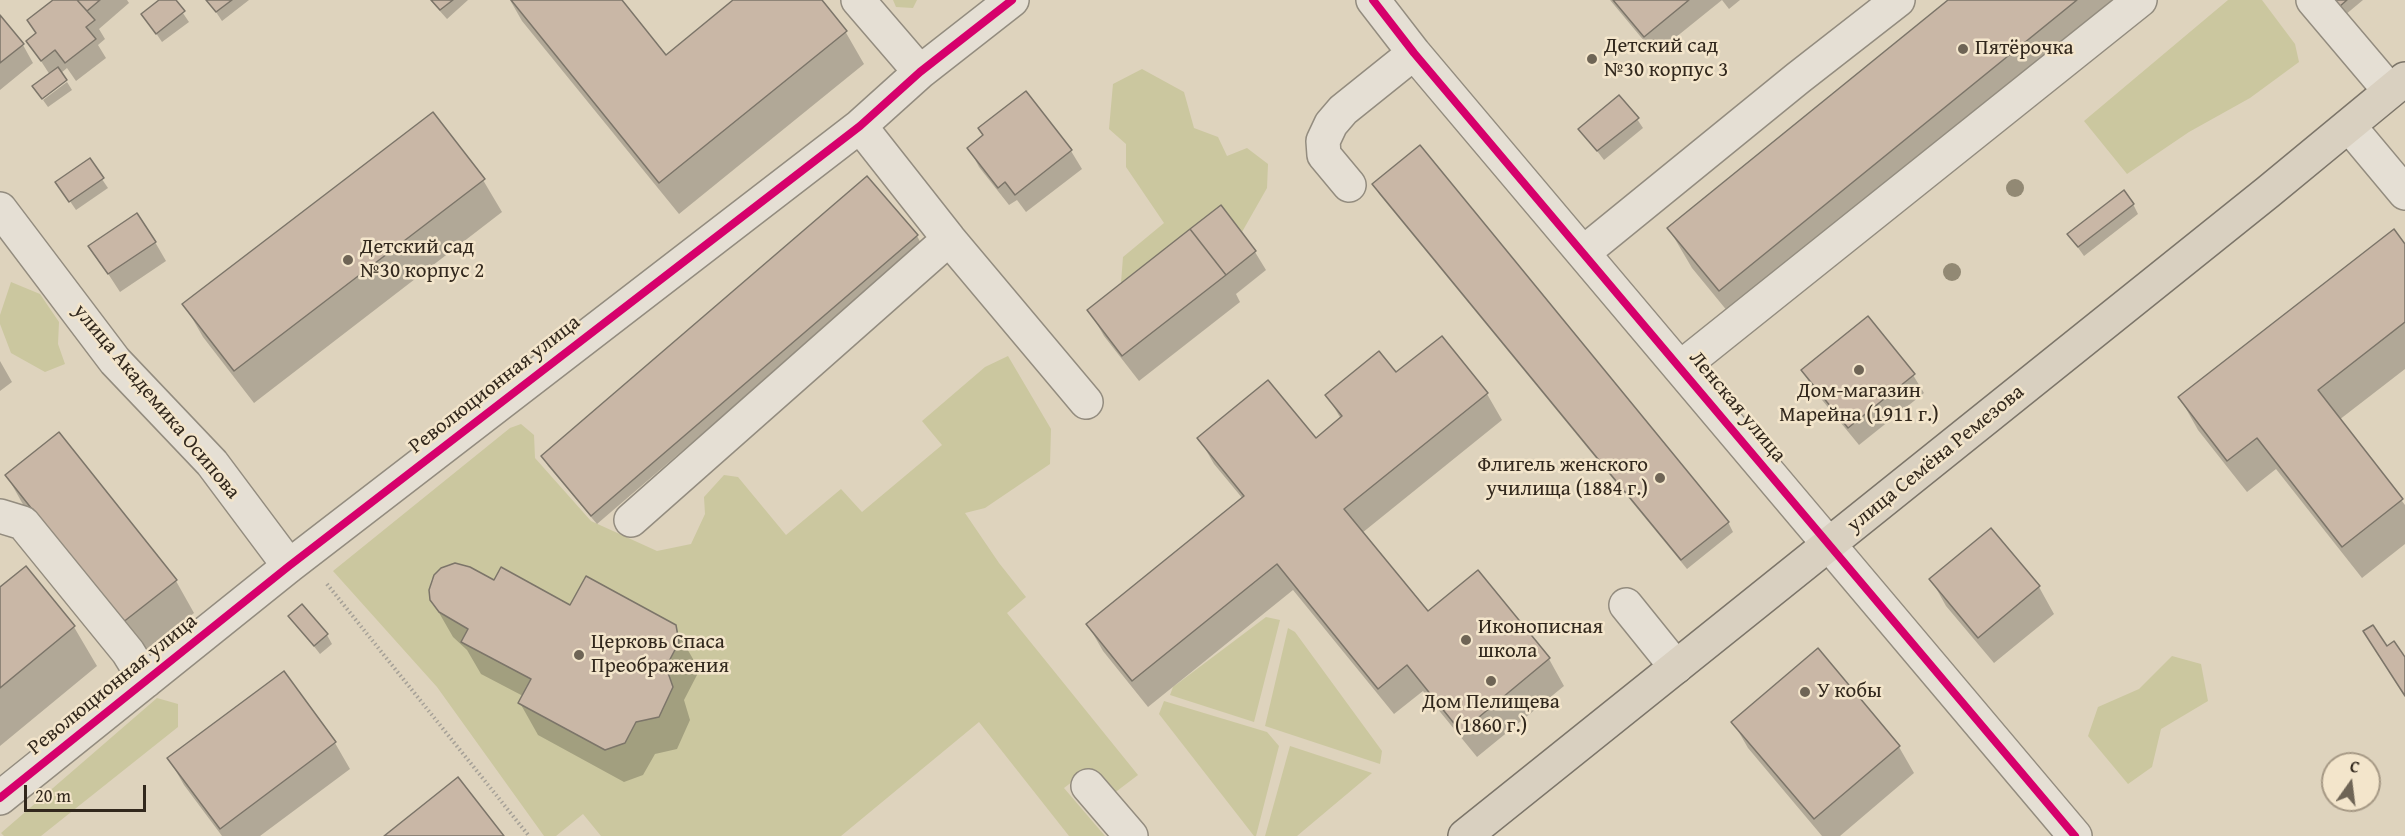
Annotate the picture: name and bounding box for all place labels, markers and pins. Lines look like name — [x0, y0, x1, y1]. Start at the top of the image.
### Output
place label: Детский сад №30 корпус 3 — [1604, 34, 1728, 84]
place label: Пятёрочка — [1975, 36, 2073, 62]
marker: Пятёрочка — [1956, 42, 1970, 56]
marker: Детский сад №30 корпус 3 — [1585, 52, 1599, 66]
place label: Детский сад №30 корпус 2 — [360, 235, 484, 285]
marker: Детский сад №30 корпус 2 — [341, 253, 355, 267]
marker: Дом-магазин Марейна (1911 г.) — [1852, 363, 1866, 377]
place label: Дом-магазин Марейна (1911 г.) — [1779, 379, 1939, 429]
place label: Флигель женского училища (1884 г.) — [1477, 453, 1648, 503]
marker: Флигель женского училища (1884 г.) — [1653, 471, 1667, 485]
place label: Иконописная школа — [1478, 615, 1603, 665]
place label: Церковь Спаса Преображения — [591, 630, 729, 680]
marker: Иконописная школа — [1459, 633, 1473, 647]
marker: Церковь Спаса Преображения — [572, 648, 586, 662]
marker: Дом Пелищева (1860 г.) — [1484, 674, 1498, 688]
place label: У кобы — [1817, 679, 1882, 705]
marker: У кобы — [1798, 685, 1812, 699]
place label: Дом Пелищева (1860 г.) — [1422, 690, 1560, 740]

